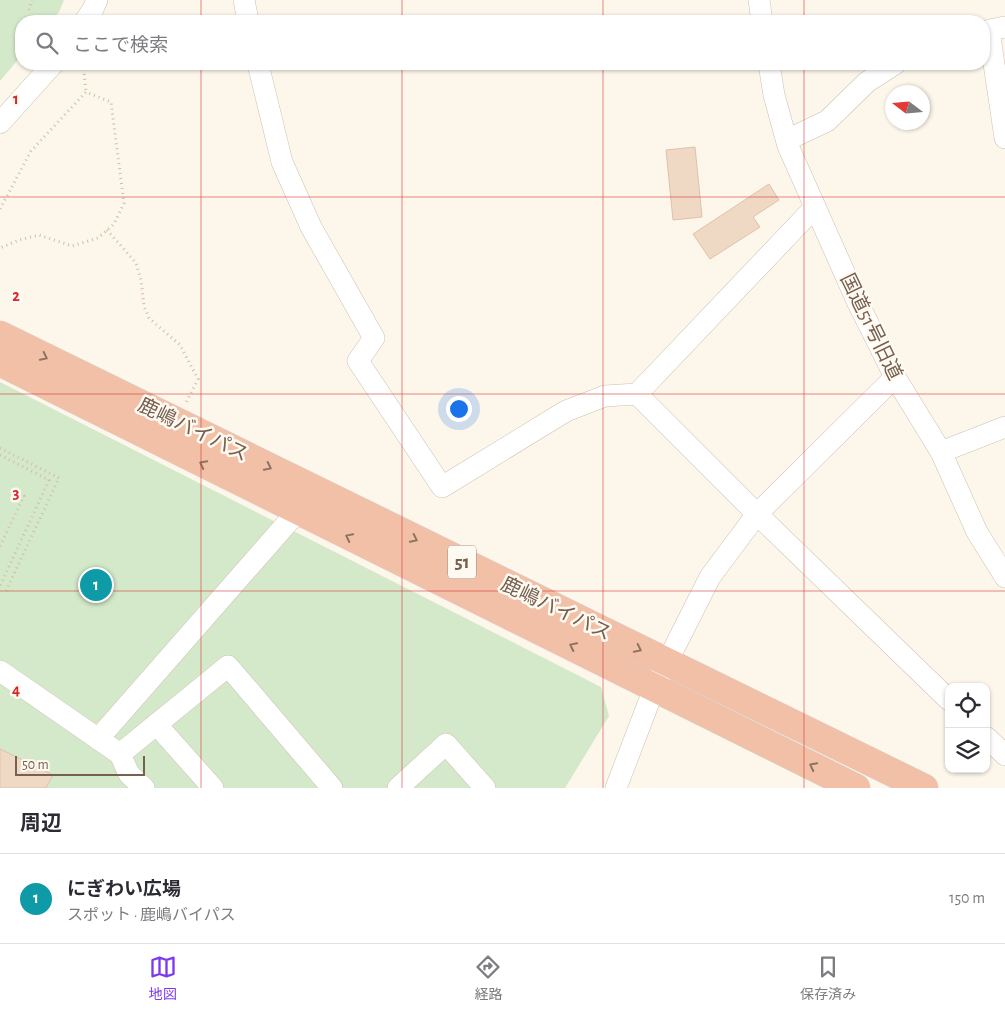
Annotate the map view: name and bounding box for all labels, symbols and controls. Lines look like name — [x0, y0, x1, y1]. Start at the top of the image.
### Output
search box — [15, 15, 990, 70]
icon: search — [33, 29, 61, 57]
text: ここで検索 — [73, 36, 168, 55]
north arrow — [885, 85, 930, 130]
text: 1 — [13, 91, 19, 107]
street label: 国道51号旧道 — [837, 270, 906, 383]
text: 2 — [12, 288, 20, 304]
one-way arrow — [39, 351, 48, 361]
street label: 鹿嶋バイパス — [135, 394, 252, 465]
your location — [446, 396, 472, 422]
one-way arrow — [199, 460, 208, 470]
one-way arrow — [263, 461, 272, 471]
text: 3 — [13, 485, 20, 501]
one-way arrow — [345, 532, 354, 543]
one-way arrow — [409, 533, 418, 543]
road number: 51 — [448, 546, 476, 578]
pin: 1 — [80, 566, 112, 604]
street label: 鹿嶋バイパス — [498, 573, 615, 644]
one-way arrow — [569, 642, 578, 652]
one-way arrow — [633, 643, 642, 653]
text: 4 — [12, 682, 20, 698]
map controls — [945, 683, 990, 773]
button: locate — [945, 683, 990, 728]
button: layers — [945, 728, 990, 773]
scale bar — [15, 753, 145, 776]
text: 50 m — [22, 758, 49, 772]
one-way arrow — [809, 762, 818, 772]
text: 周辺 — [20, 813, 62, 834]
text: にぎわい広場 — [67, 880, 181, 899]
text: 1 — [33, 890, 39, 906]
text: 150 m — [949, 890, 985, 906]
text: スポット · 鹿嶋バイパス — [67, 907, 236, 923]
tab: 地図 — [149, 953, 177, 1004]
tab: 経路 — [474, 953, 502, 1004]
tab: 保存済み — [800, 953, 856, 1004]

